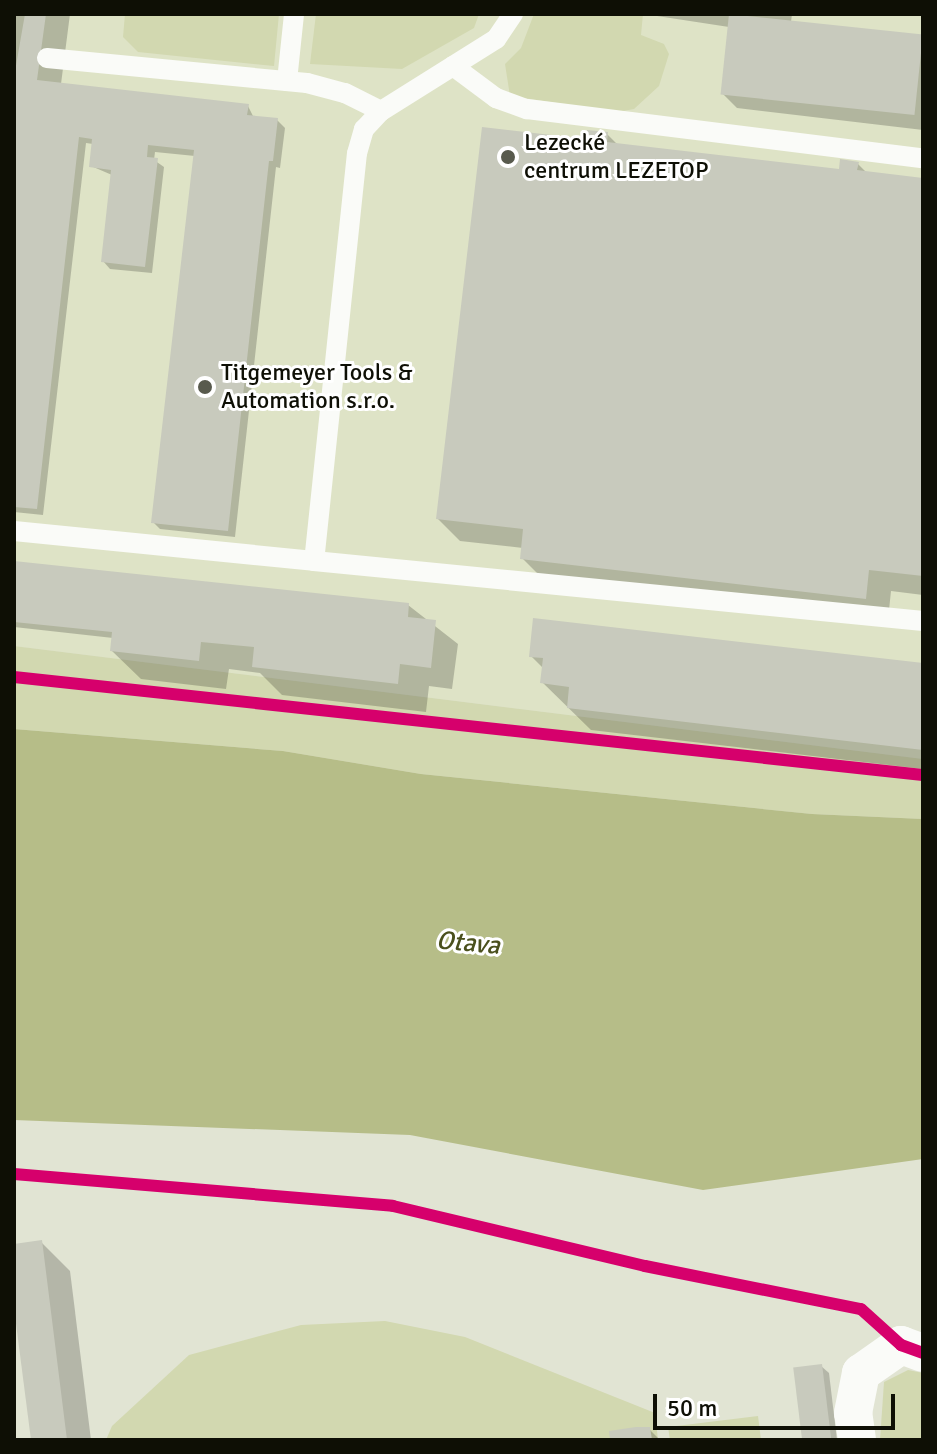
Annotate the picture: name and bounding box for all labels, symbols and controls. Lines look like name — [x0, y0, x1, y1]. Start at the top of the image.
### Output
place label: Lezecké centrum LEZETOP — [524, 129, 709, 185]
marker: Lezecké centrum LEZETOP — [499, 148, 517, 166]
place label: Titgemeyer Tools & Automation s.r.o. — [221, 359, 413, 415]
marker: Titgemeyer Tools & Automation s.r.o. — [196, 378, 214, 396]
water label: Otava — [435, 926, 501, 962]
scale bar — [657, 1378, 899, 1428]
text: 50 m — [667, 1393, 717, 1423]

